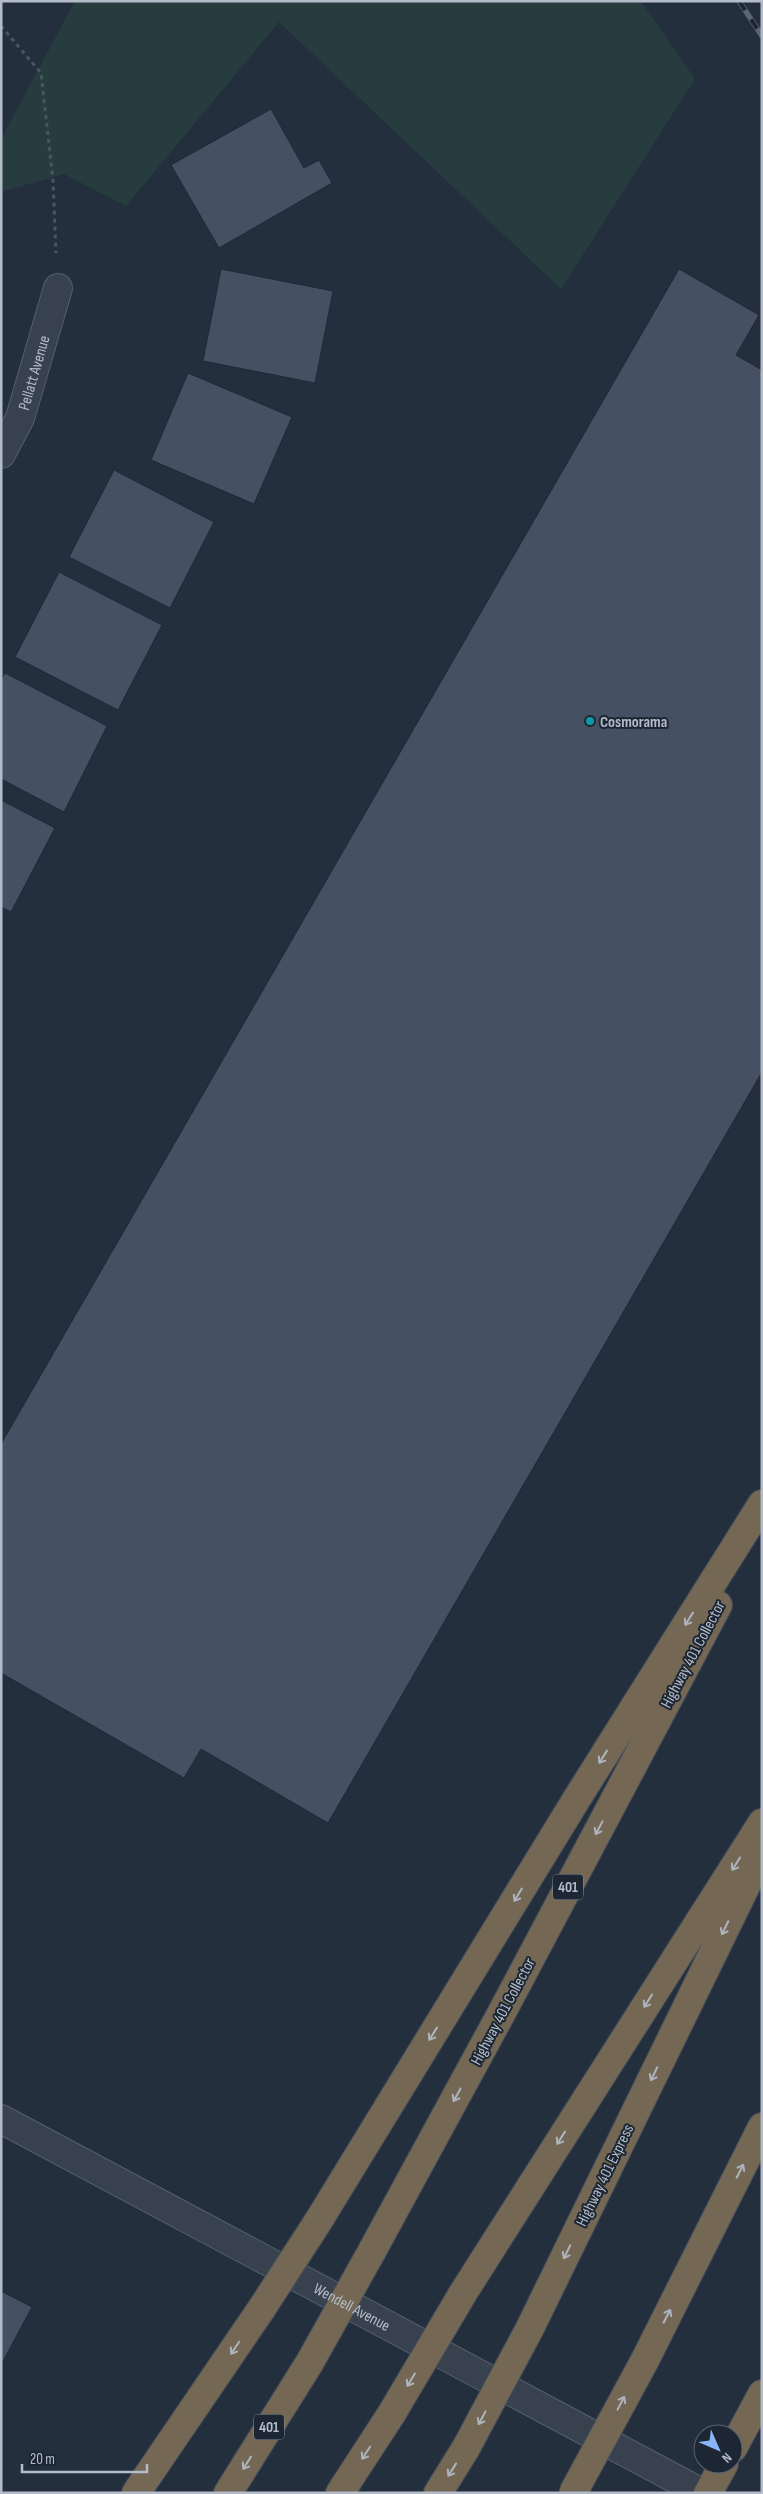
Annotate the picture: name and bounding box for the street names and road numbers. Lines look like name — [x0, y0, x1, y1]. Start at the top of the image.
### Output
street label: Pellatt Avenue — [15, 333, 55, 413]
street label: Highway 401 Collector — [657, 1597, 730, 1712]
road number: 401 — [553, 1874, 583, 1900]
street label: Highway 401 Collector — [467, 1954, 540, 2069]
street label: Highway 401 Express — [572, 2121, 638, 2230]
street label: Wendell Avenue — [310, 2279, 393, 2336]
road number: 401 — [254, 2414, 284, 2440]

